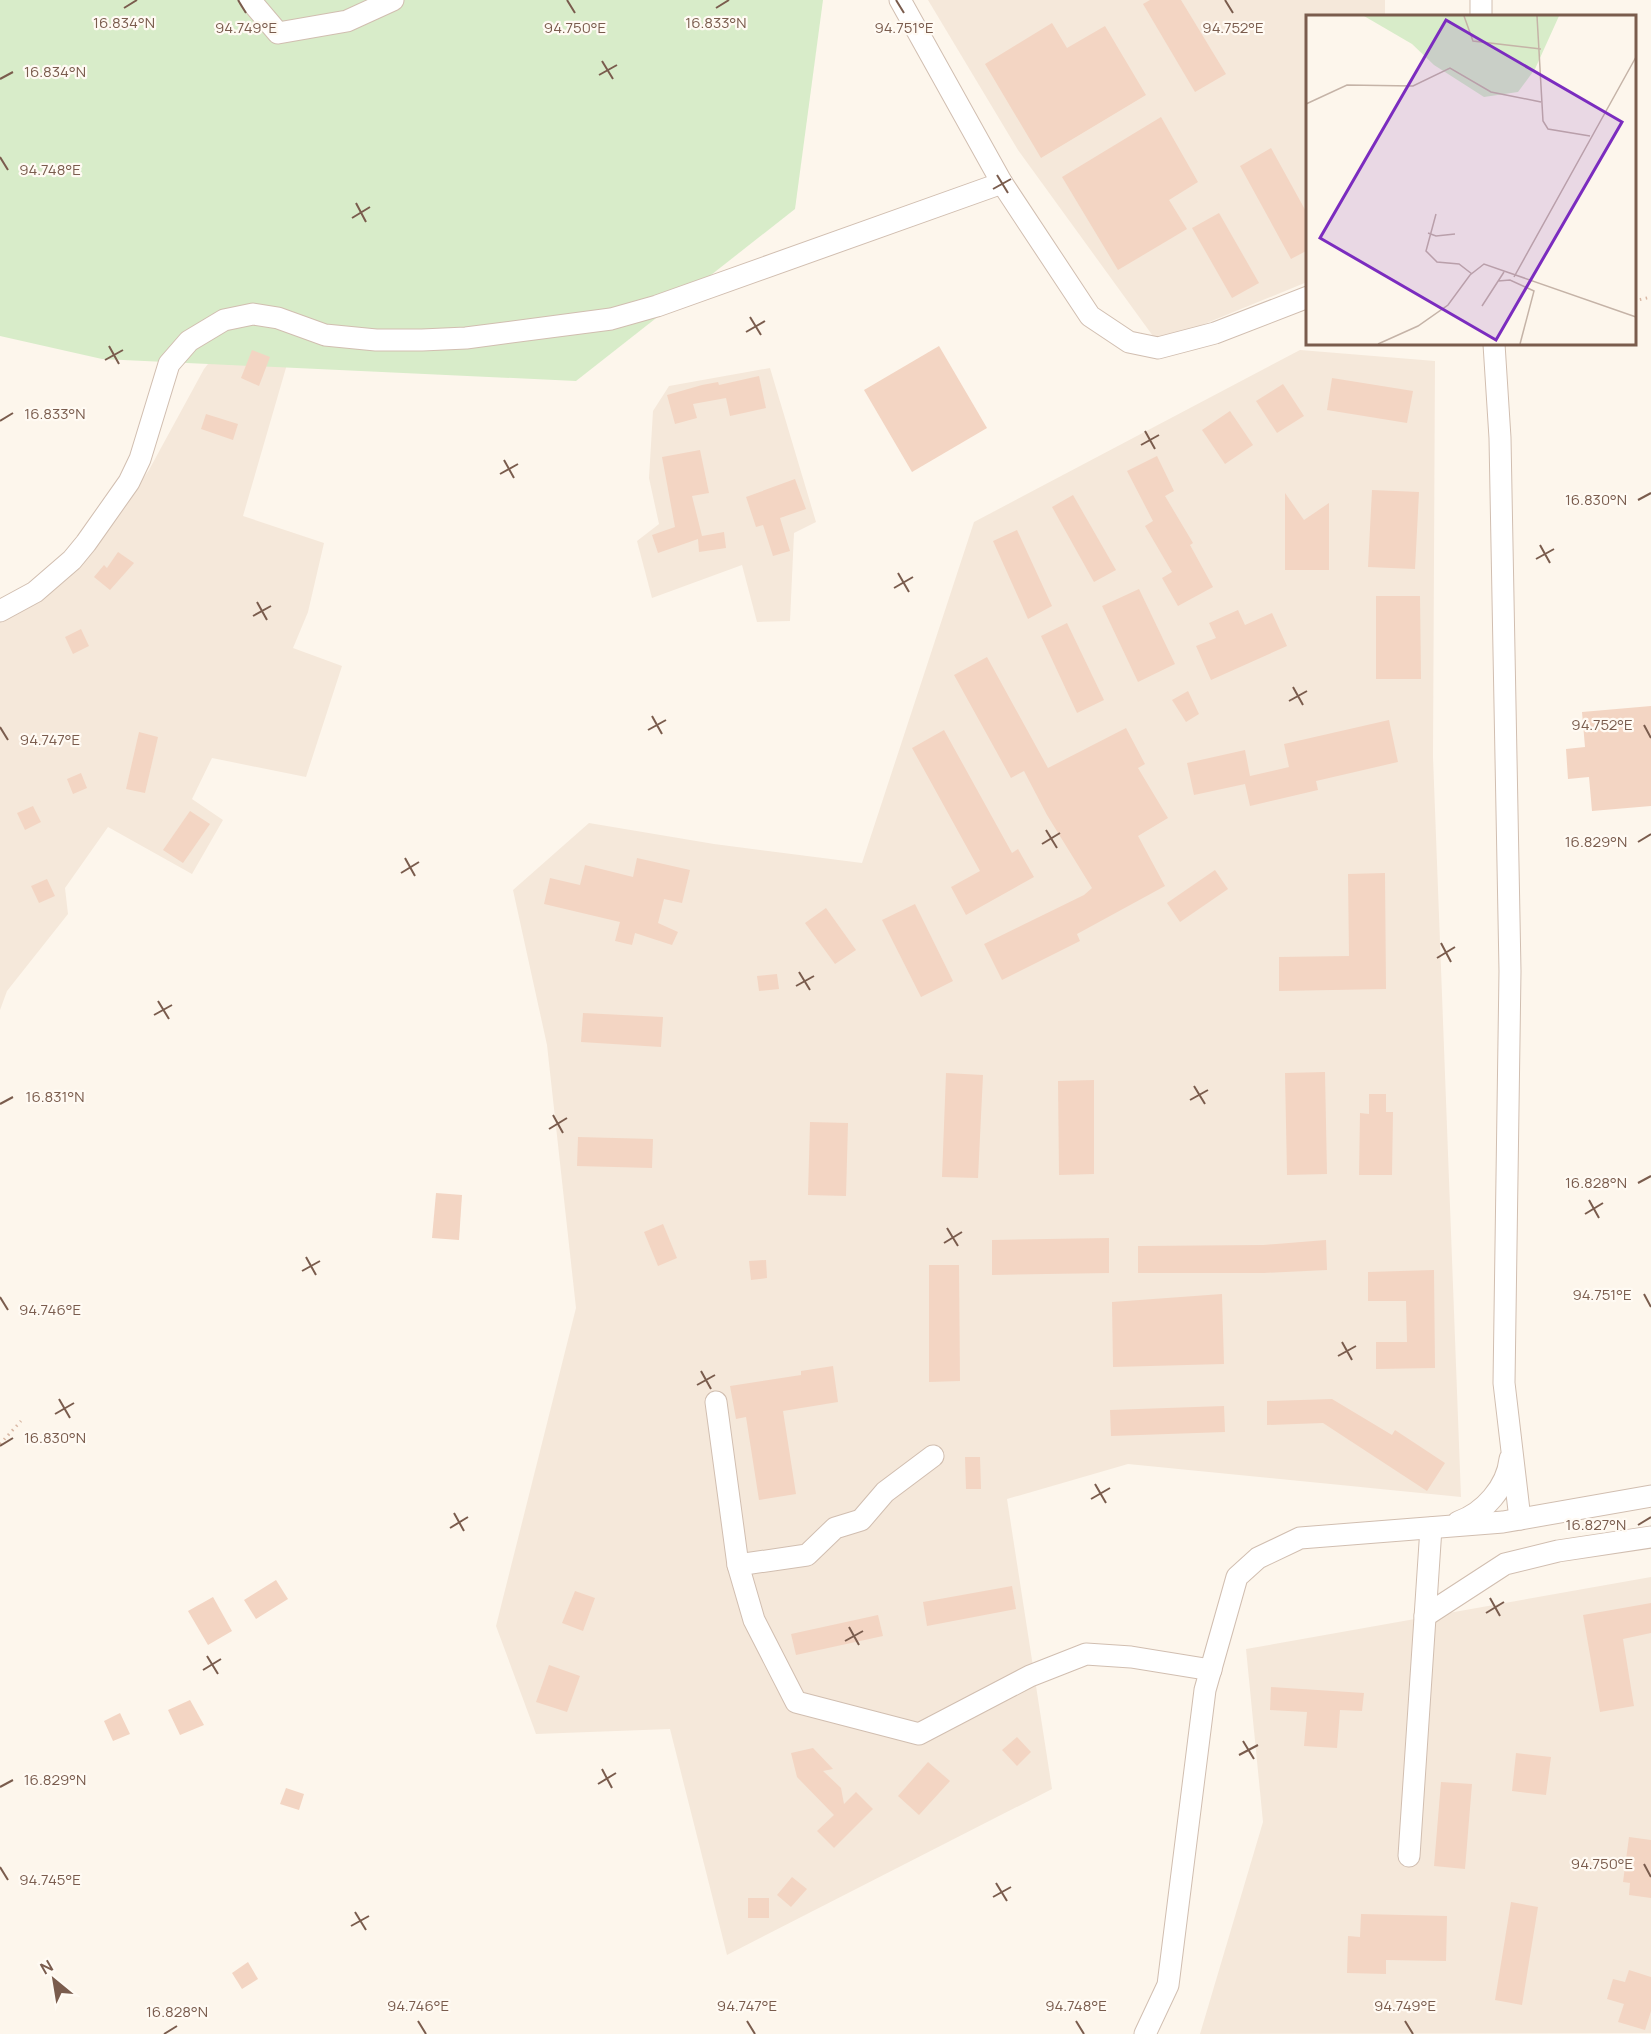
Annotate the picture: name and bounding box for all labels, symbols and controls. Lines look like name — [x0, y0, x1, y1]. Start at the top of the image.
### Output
text: 16.834°N — [93, 12, 155, 33]
text: 16.833°N — [685, 12, 747, 33]
inset map — [1306, 15, 1636, 345]
text: 94.749°E — [215, 17, 277, 38]
text: 94.750°E — [544, 17, 606, 38]
text: 94.751°E — [875, 17, 934, 38]
text: 94.752°E — [1202, 17, 1264, 38]
text: 16.834°N — [24, 61, 86, 82]
text: 94.748°E — [19, 159, 81, 180]
text: 16.833°N — [24, 403, 86, 424]
text: 16.830°N — [1565, 489, 1627, 510]
text: 94.752°E — [1571, 714, 1633, 735]
text: 94.747°E — [20, 729, 80, 750]
text: 16.829°N — [1565, 831, 1627, 852]
text: 16.831°N — [26, 1086, 84, 1107]
text: 16.828°N — [1565, 1172, 1627, 1193]
text: 94.751°E — [1573, 1284, 1632, 1305]
text: 94.746°E — [19, 1299, 81, 1320]
text: 16.830°N — [24, 1427, 86, 1448]
text: 16.827°N — [1566, 1514, 1626, 1535]
text: 16.829°N — [24, 1769, 86, 1790]
text: 94.750°E — [1571, 1853, 1633, 1874]
text: 94.745°E — [19, 1869, 81, 1890]
north arrow — [24, 1950, 84, 2010]
text: N — [36, 1955, 57, 1979]
text: 94.746°E — [387, 1995, 449, 2016]
text: 94.747°E — [717, 1995, 777, 2016]
text: 94.748°E — [1045, 1995, 1107, 2016]
text: 94.749°E — [1374, 1995, 1436, 2016]
text: 16.828°N — [146, 2001, 208, 2022]

